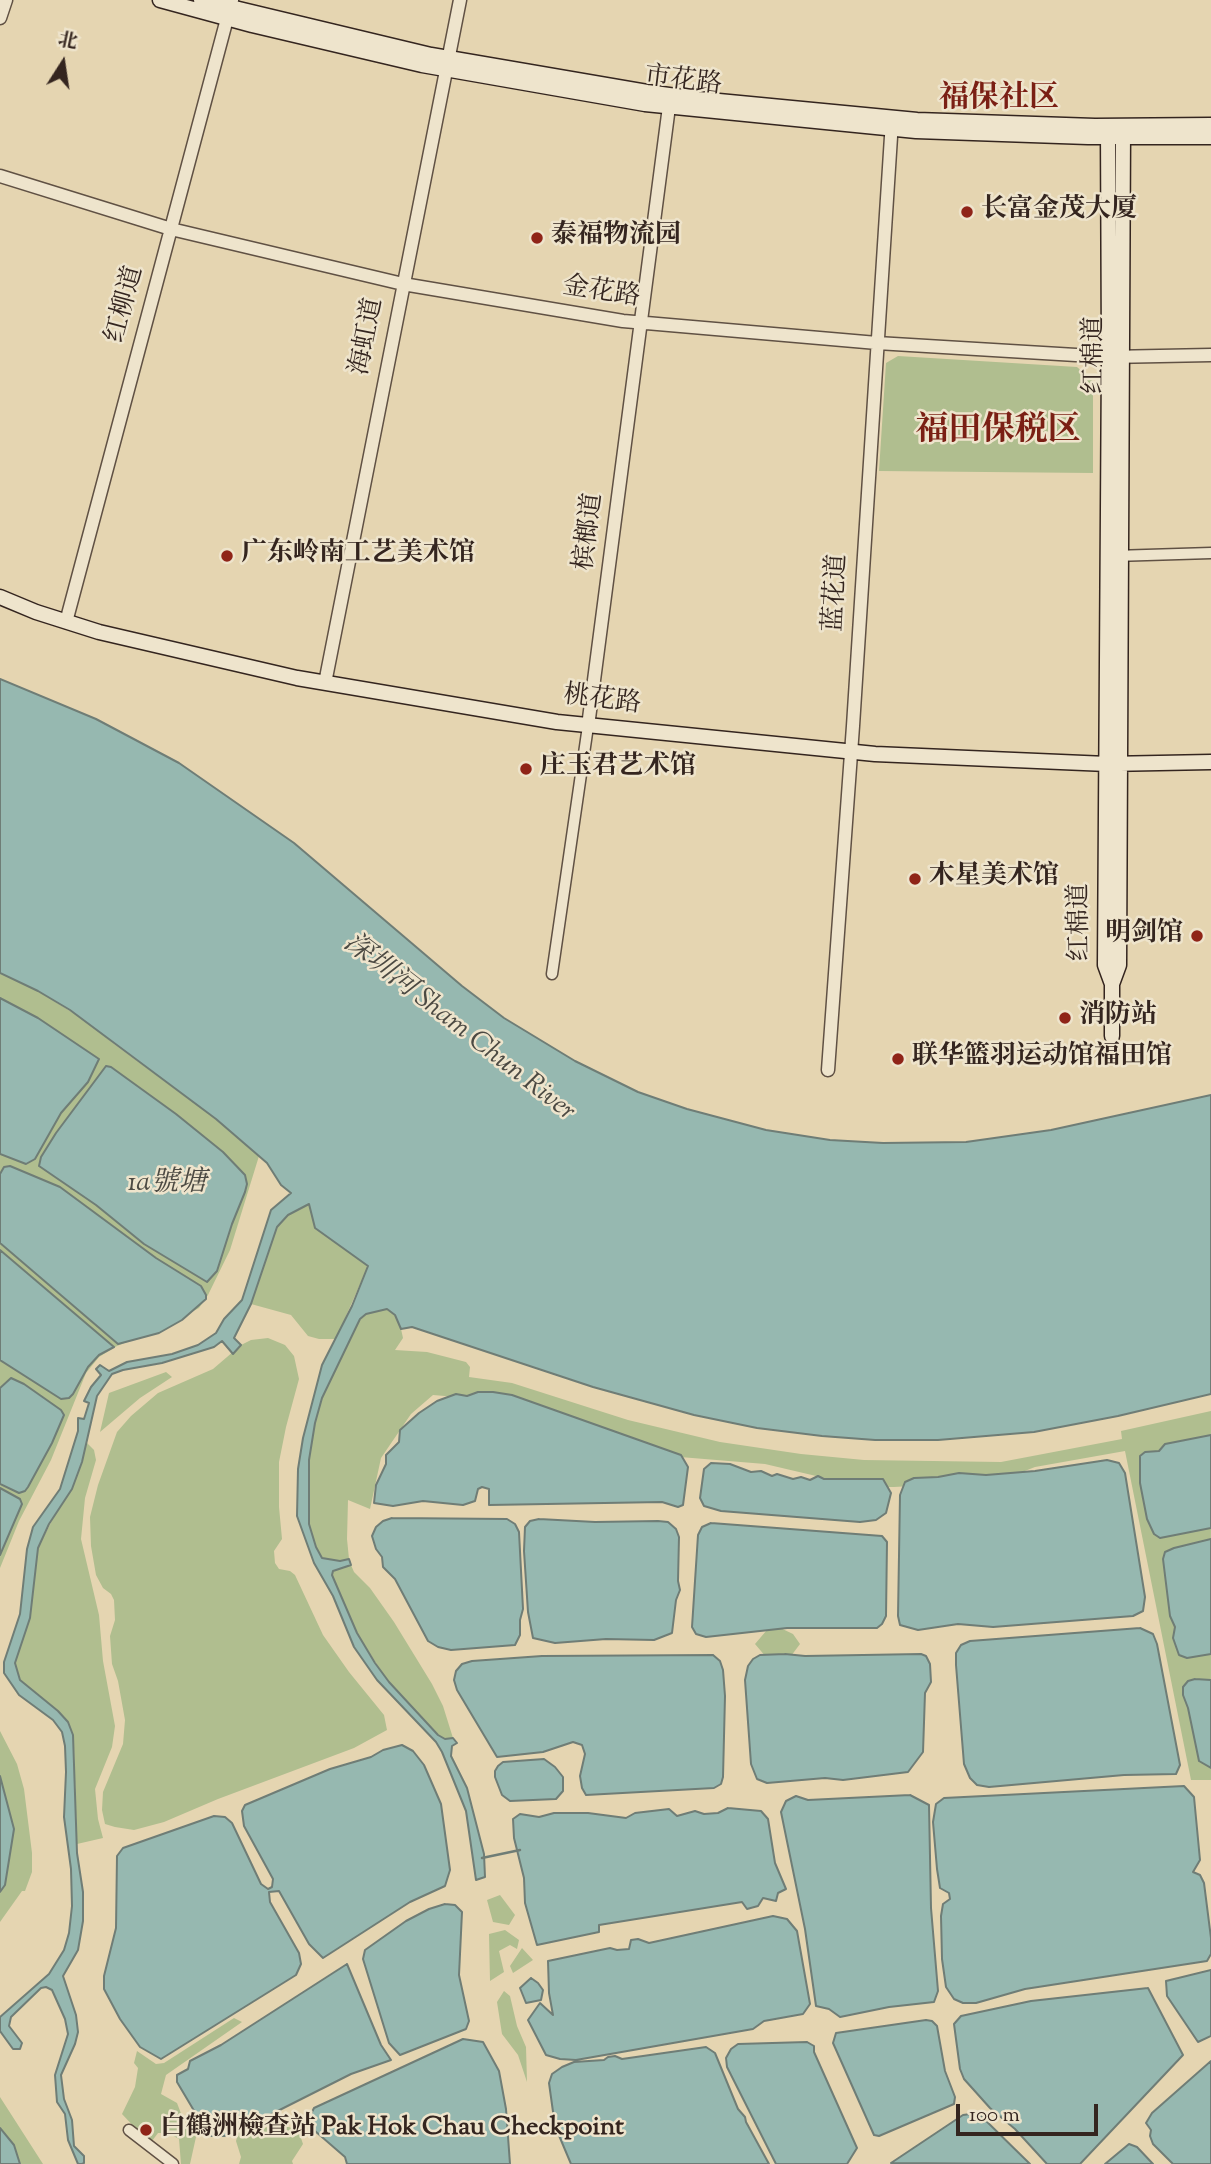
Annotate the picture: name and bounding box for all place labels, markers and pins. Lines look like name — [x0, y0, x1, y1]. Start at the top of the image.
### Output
place label: 长富金茂大厦 — [981, 196, 1137, 228]
marker: 长富金茂大厦 — [959, 204, 975, 220]
place label: 泰福物流园 — [551, 222, 681, 254]
marker: 泰福物流园 — [529, 230, 545, 246]
place label: 广东岭南工艺美术馆 — [241, 540, 475, 572]
marker: 广东岭南工艺美术馆 — [219, 548, 235, 564]
place label: 庄玉君艺术馆 — [540, 753, 696, 785]
marker: 庄玉君艺术馆 — [518, 761, 534, 777]
place label: 木星美术馆 — [929, 863, 1059, 895]
marker: 木星美术馆 — [907, 871, 923, 887]
place label: 明剑馆 — [1105, 920, 1183, 952]
marker: 明剑馆 — [1189, 928, 1205, 944]
place label: 消防站 — [1079, 1002, 1157, 1034]
marker: 消防站 — [1057, 1010, 1073, 1026]
place label: 联华篮羽运动馆福田馆 — [912, 1043, 1172, 1075]
marker: 联华篮羽运动馆福田馆 — [890, 1051, 906, 1067]
place label: 白鶴洲檢查站 Pak Hok Chau Checkpoint — [160, 2114, 624, 2146]
marker: 白鶴洲檢查站 Pak Hok Chau Checkpoint — [138, 2122, 154, 2138]

